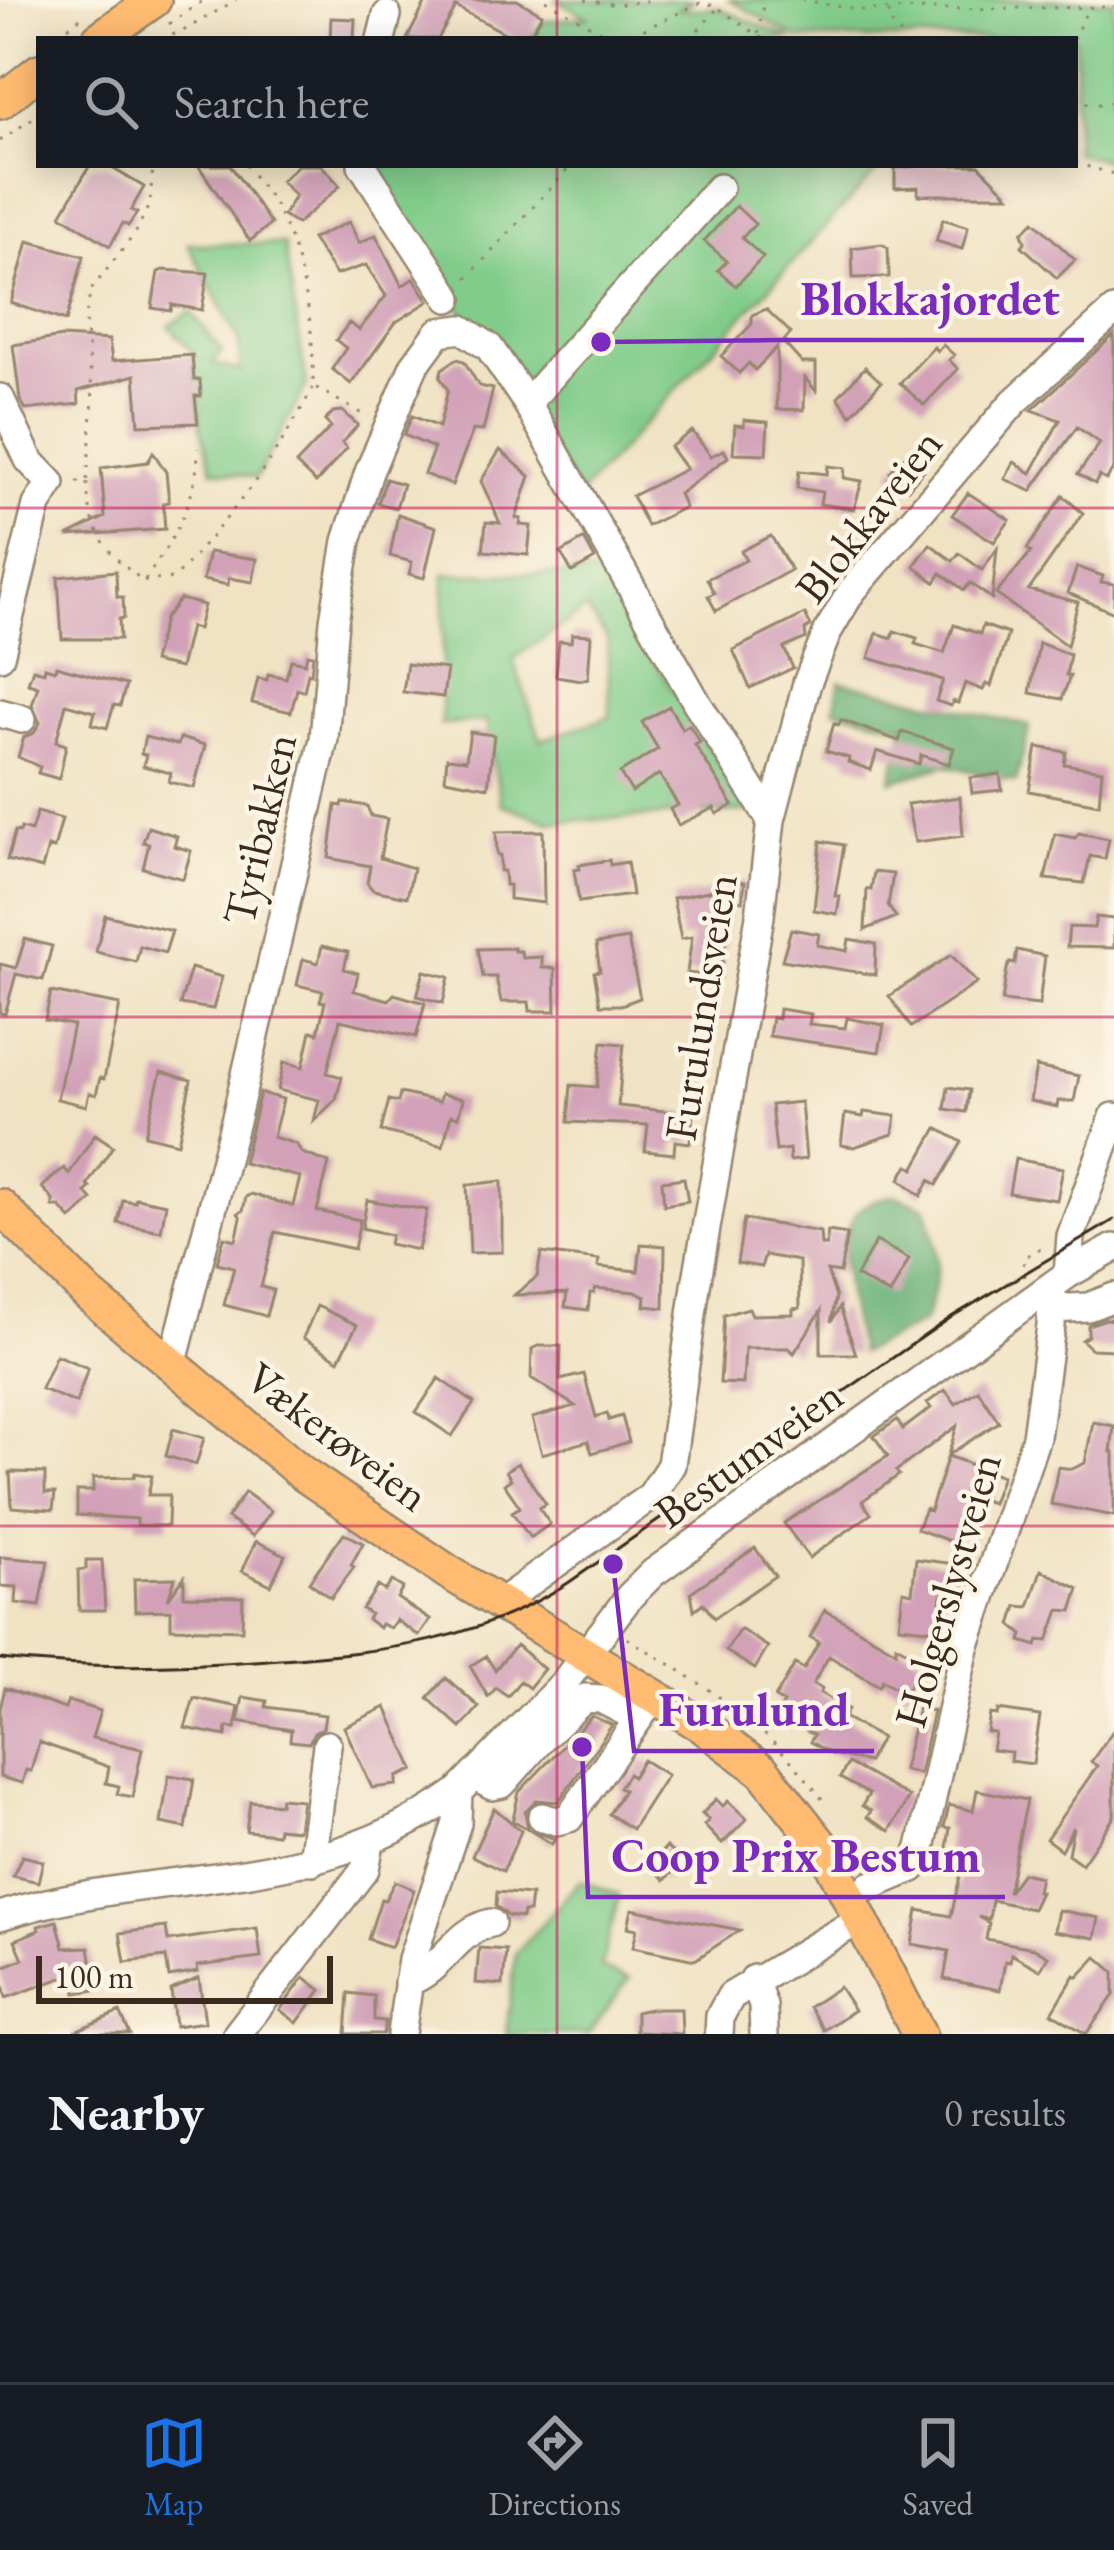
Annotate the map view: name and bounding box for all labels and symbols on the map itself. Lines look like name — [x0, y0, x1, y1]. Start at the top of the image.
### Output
callout: Blokkajordet — [776, 256, 1084, 340]
text: Blokkajordet — [800, 267, 1060, 329]
street label: Blokkaveien — [782, 416, 954, 614]
street label: Tyribakken — [209, 727, 309, 931]
street label: Furulundsveien — [650, 869, 750, 1145]
street label: Vækerøveien — [235, 1348, 441, 1524]
street label: Bestumveien — [642, 1365, 854, 1541]
street label: Holgerslystveien — [880, 1446, 1014, 1734]
callout: Furulund — [634, 1667, 874, 1751]
text: Furulund — [658, 1678, 850, 1740]
callout: Coop Prix Bestum — [588, 1813, 1005, 1897]
text: Coop Prix Bestum — [611, 1824, 981, 1886]
scale bar — [36, 1950, 333, 2003]

